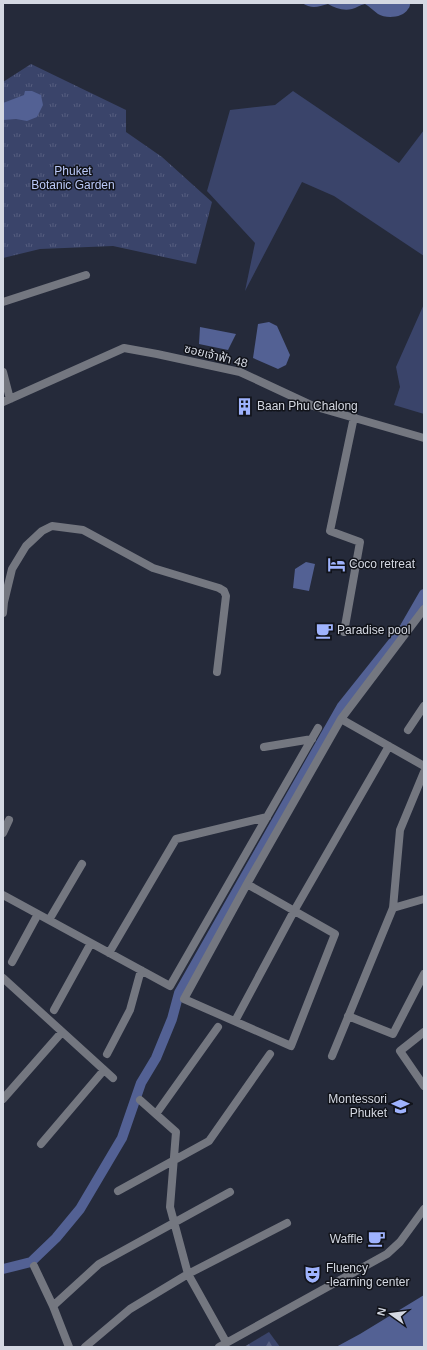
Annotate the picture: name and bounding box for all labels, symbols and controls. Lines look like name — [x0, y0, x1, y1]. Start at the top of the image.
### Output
park label: Phuket Botanic Garden — [31, 164, 115, 192]
street label: ซอยเจ้าฟ้า 48 — [183, 341, 249, 371]
building icon: Baan Phu Chalong — [234, 396, 254, 416]
place label: Baan Phu Chalong — [257, 399, 358, 413]
hotel icon: Coco retreat — [326, 554, 346, 574]
place label: Coco retreat — [349, 557, 416, 571]
cafe icon: Paradise pool — [314, 620, 334, 640]
place label: Paradise pool — [337, 623, 410, 637]
place label: Montessori Phuket — [328, 1092, 388, 1120]
school or university icon: Montessori Phuket — [390, 1096, 410, 1116]
cafe icon: Waffle — [366, 1229, 386, 1249]
place label: Waffle — [330, 1232, 363, 1246]
place label: Fluency -learning center — [326, 1261, 409, 1289]
theatre icon: Fluency -learning center — [303, 1265, 323, 1285]
north arrow — [371, 1294, 411, 1334]
text: N — [375, 1306, 388, 1317]

